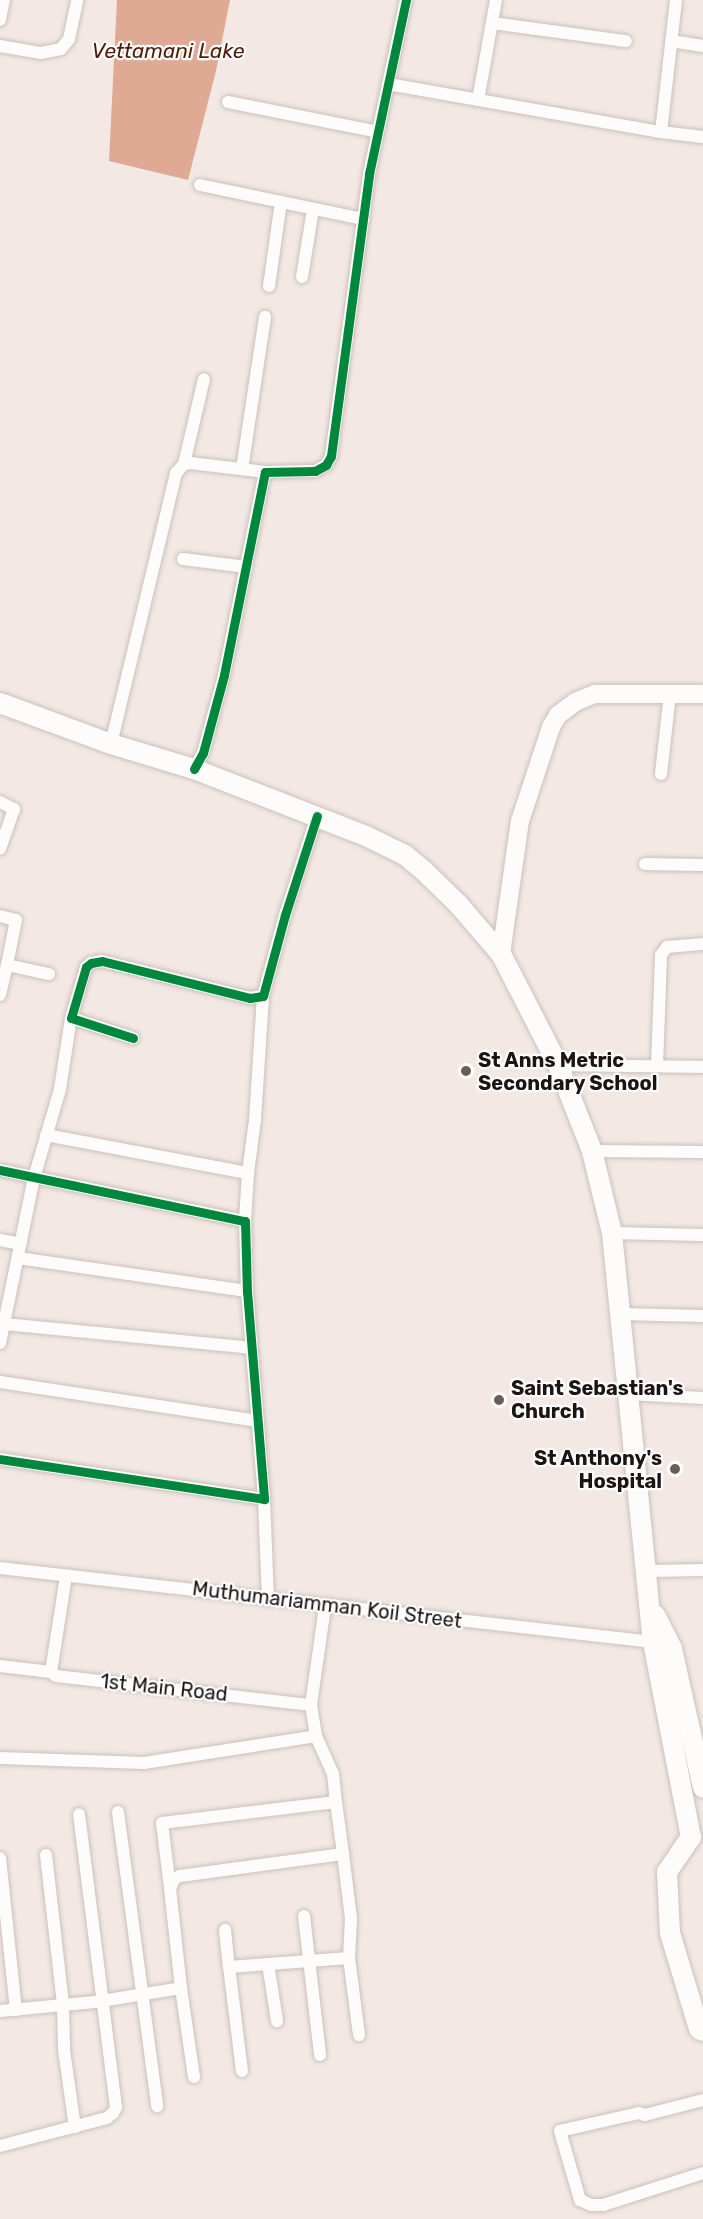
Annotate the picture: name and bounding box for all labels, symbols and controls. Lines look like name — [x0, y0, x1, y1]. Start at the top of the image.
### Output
water label: Vettamani Lake — [92, 38, 244, 64]
place label: St Anns Metric Secondary School — [478, 1048, 658, 1095]
marker: St Anns Metric Secondary School — [459, 1064, 473, 1078]
place label: Saint Sebastian's Church — [511, 1376, 684, 1423]
marker: Saint Sebastian's Church — [492, 1393, 506, 1407]
place label: St Anthony's Hospital — [534, 1446, 662, 1493]
marker: St Anthony's Hospital — [666, 1460, 684, 1478]
street label: Muthumariamman Koil Street — [191, 1577, 463, 1633]
street label: 1st Main Road — [99, 1669, 229, 1707]

